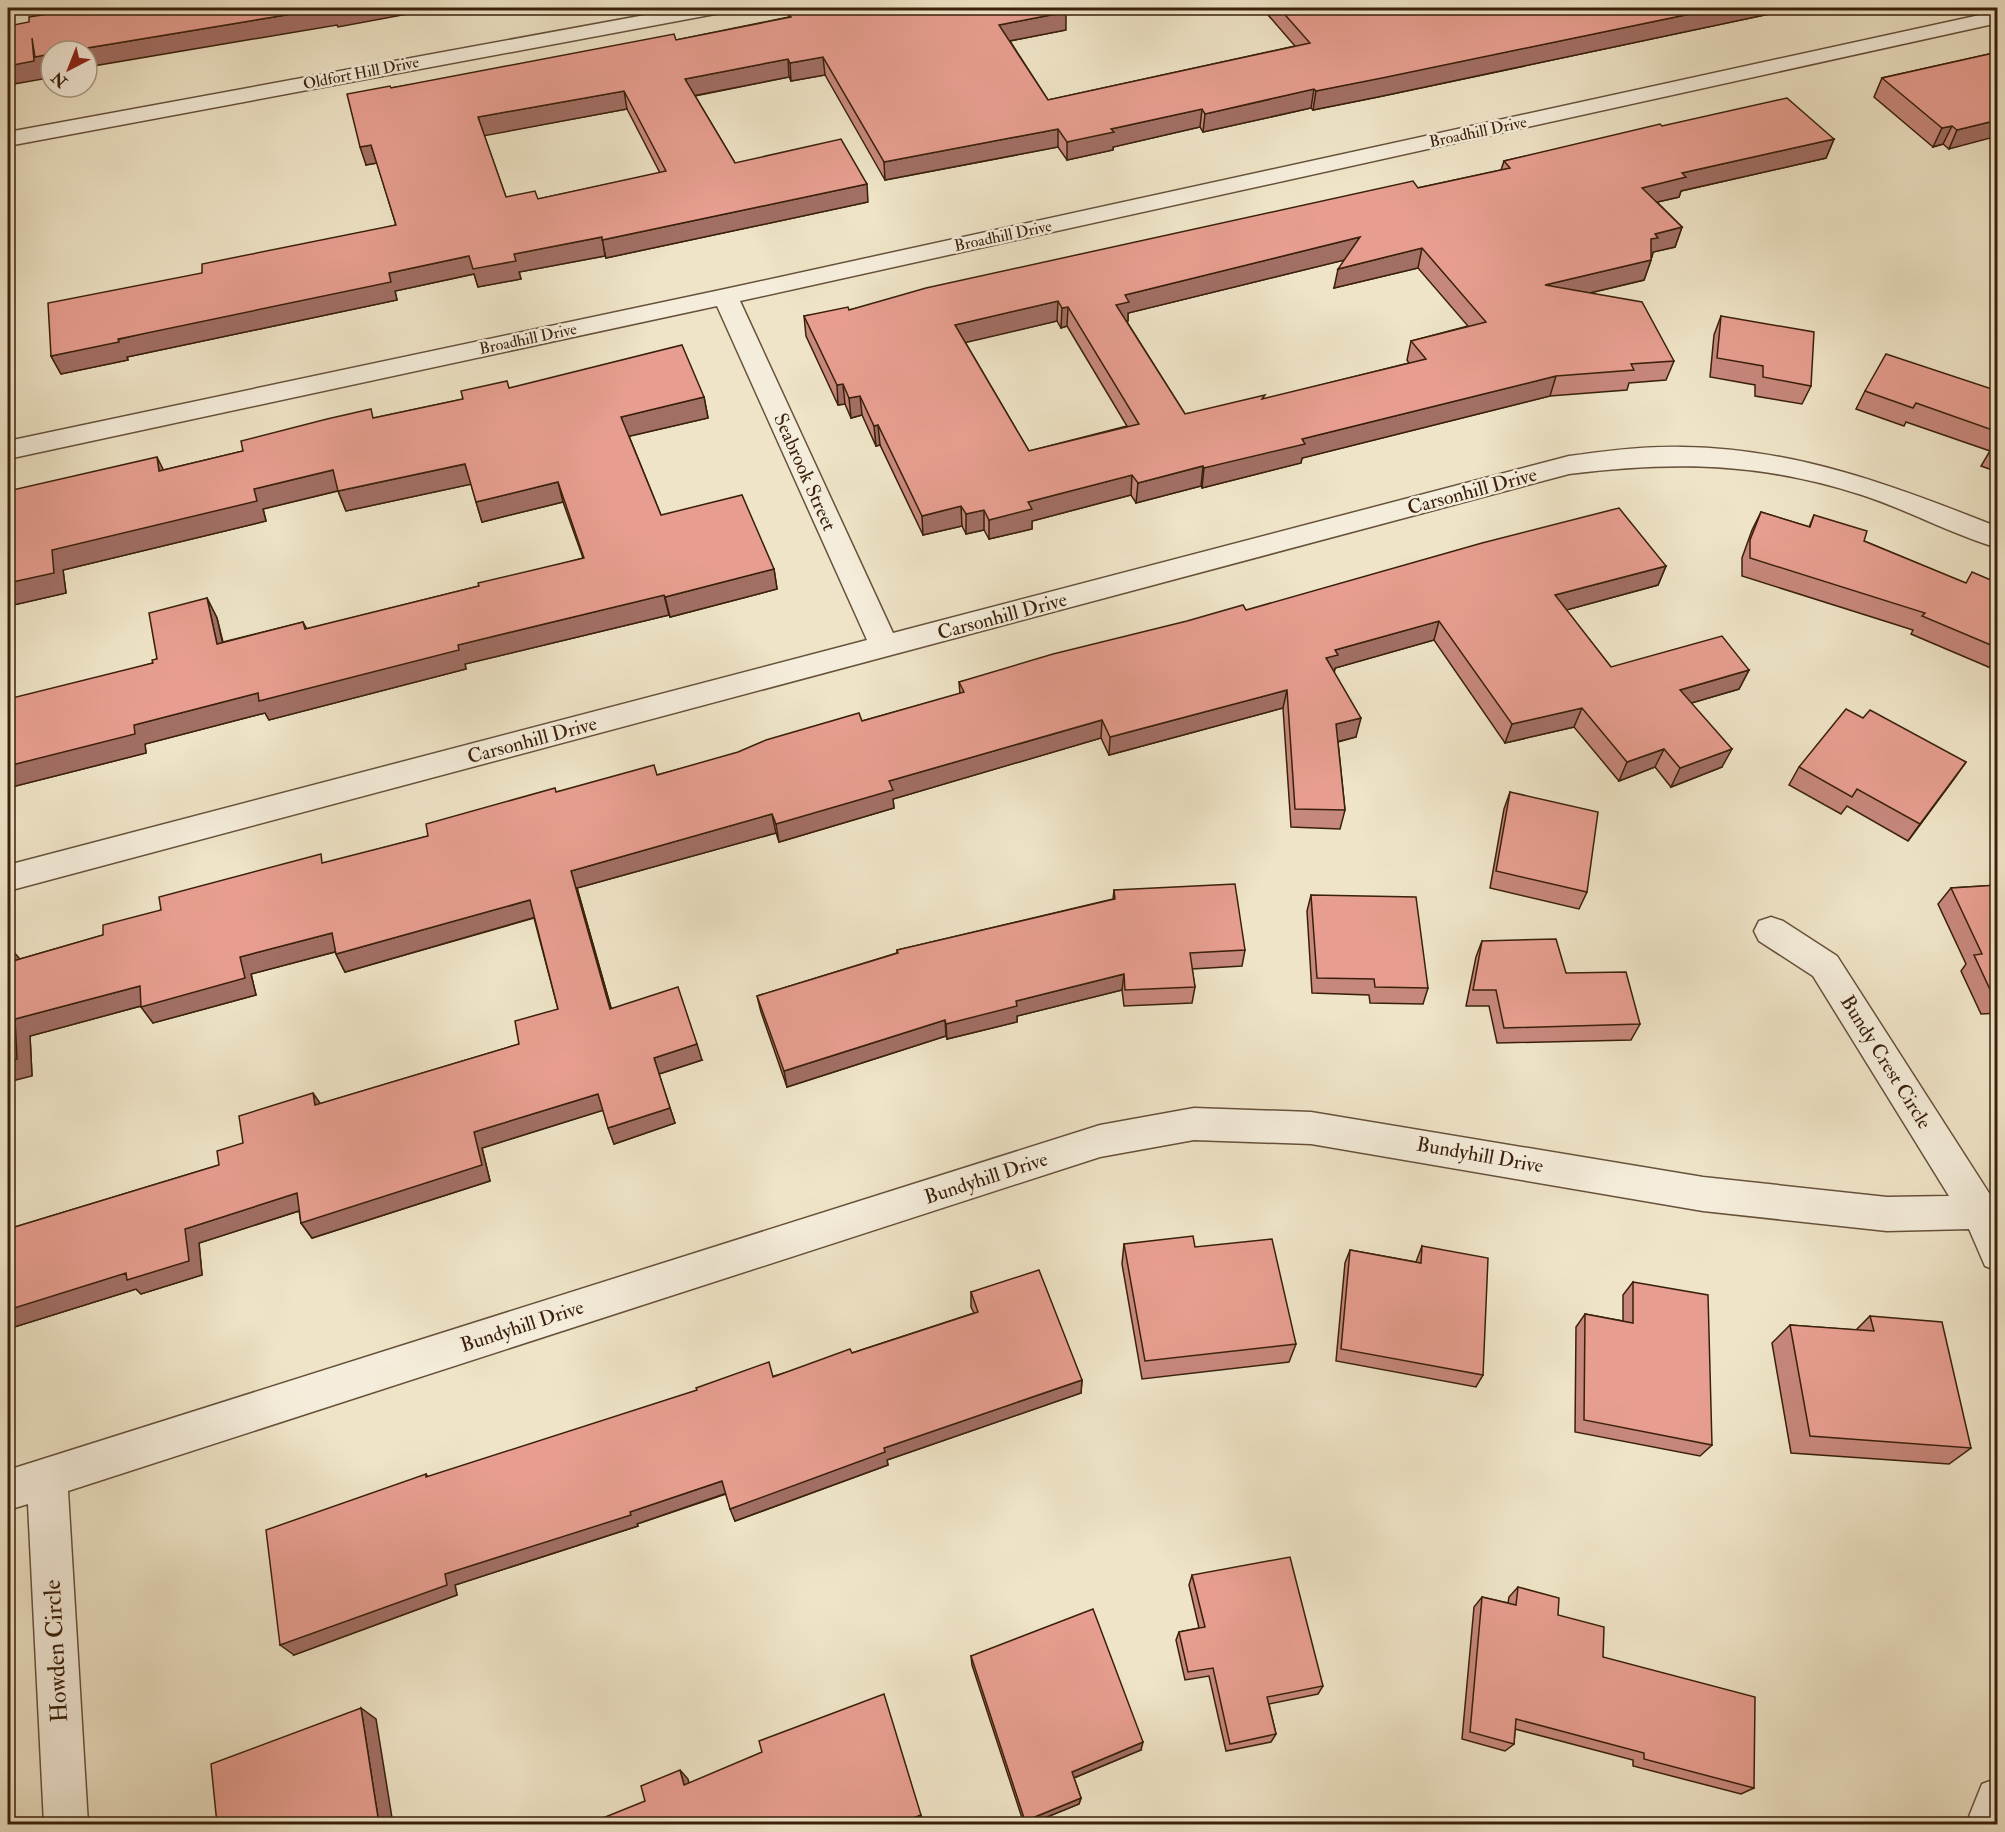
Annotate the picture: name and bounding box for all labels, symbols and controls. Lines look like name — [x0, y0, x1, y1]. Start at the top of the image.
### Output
north arrow — [39, 39, 99, 99]
street label: Oldfort Hill Drive — [301, 52, 421, 94]
text: N — [47, 67, 72, 92]
street label: Broadhill Drive — [1427, 112, 1529, 152]
street label: Broadhill Drive — [952, 216, 1054, 256]
street label: Broadhill Drive — [477, 319, 579, 359]
street label: Seabrook Street — [768, 409, 842, 535]
street label: Carsonhill Drive — [1404, 462, 1540, 520]
street label: Carsonhill Drive — [934, 587, 1070, 645]
street label: Carsonhill Drive — [464, 711, 600, 769]
street label: Bundy Crest Circle — [1835, 991, 1937, 1133]
street label: Bundyhill Drive — [1415, 1132, 1545, 1178]
street label: Bundyhill Drive — [921, 1146, 1051, 1210]
street label: Bundyhill Drive — [457, 1294, 587, 1358]
street label: Howden Circle — [37, 1579, 75, 1723]

